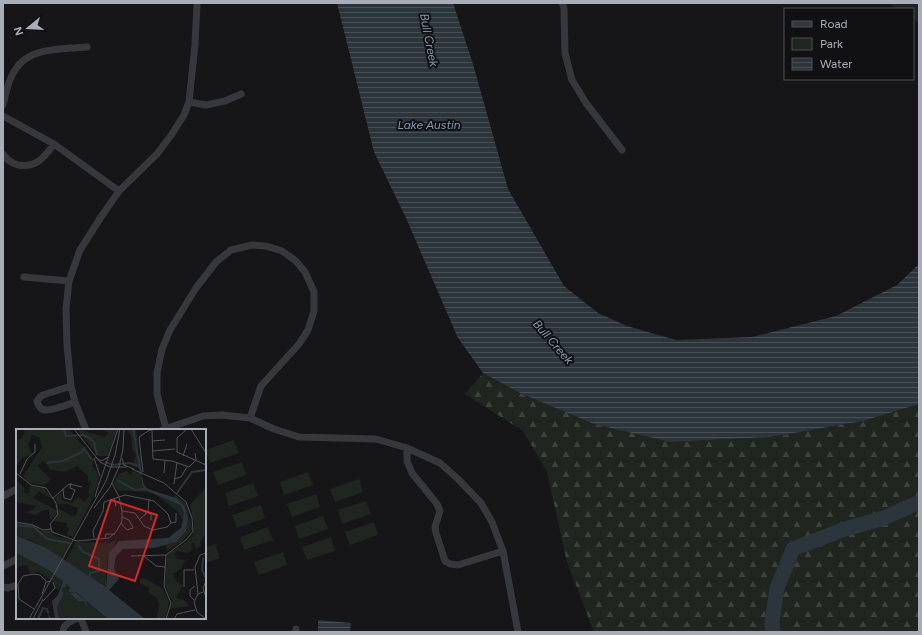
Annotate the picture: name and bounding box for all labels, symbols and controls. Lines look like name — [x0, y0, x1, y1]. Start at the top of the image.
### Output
north arrow — [8, 8, 48, 48]
legend — [784, 8, 914, 80]
water label: Bull Creek — [417, 12, 441, 69]
text: Road — [820, 17, 848, 31]
text: N — [11, 25, 26, 37]
text: Park — [820, 37, 843, 51]
text: Water — [820, 57, 852, 71]
water label: Lake Austin — [397, 118, 461, 132]
water label: Bull Creek — [530, 317, 577, 368]
inset map — [16, 429, 206, 619]

